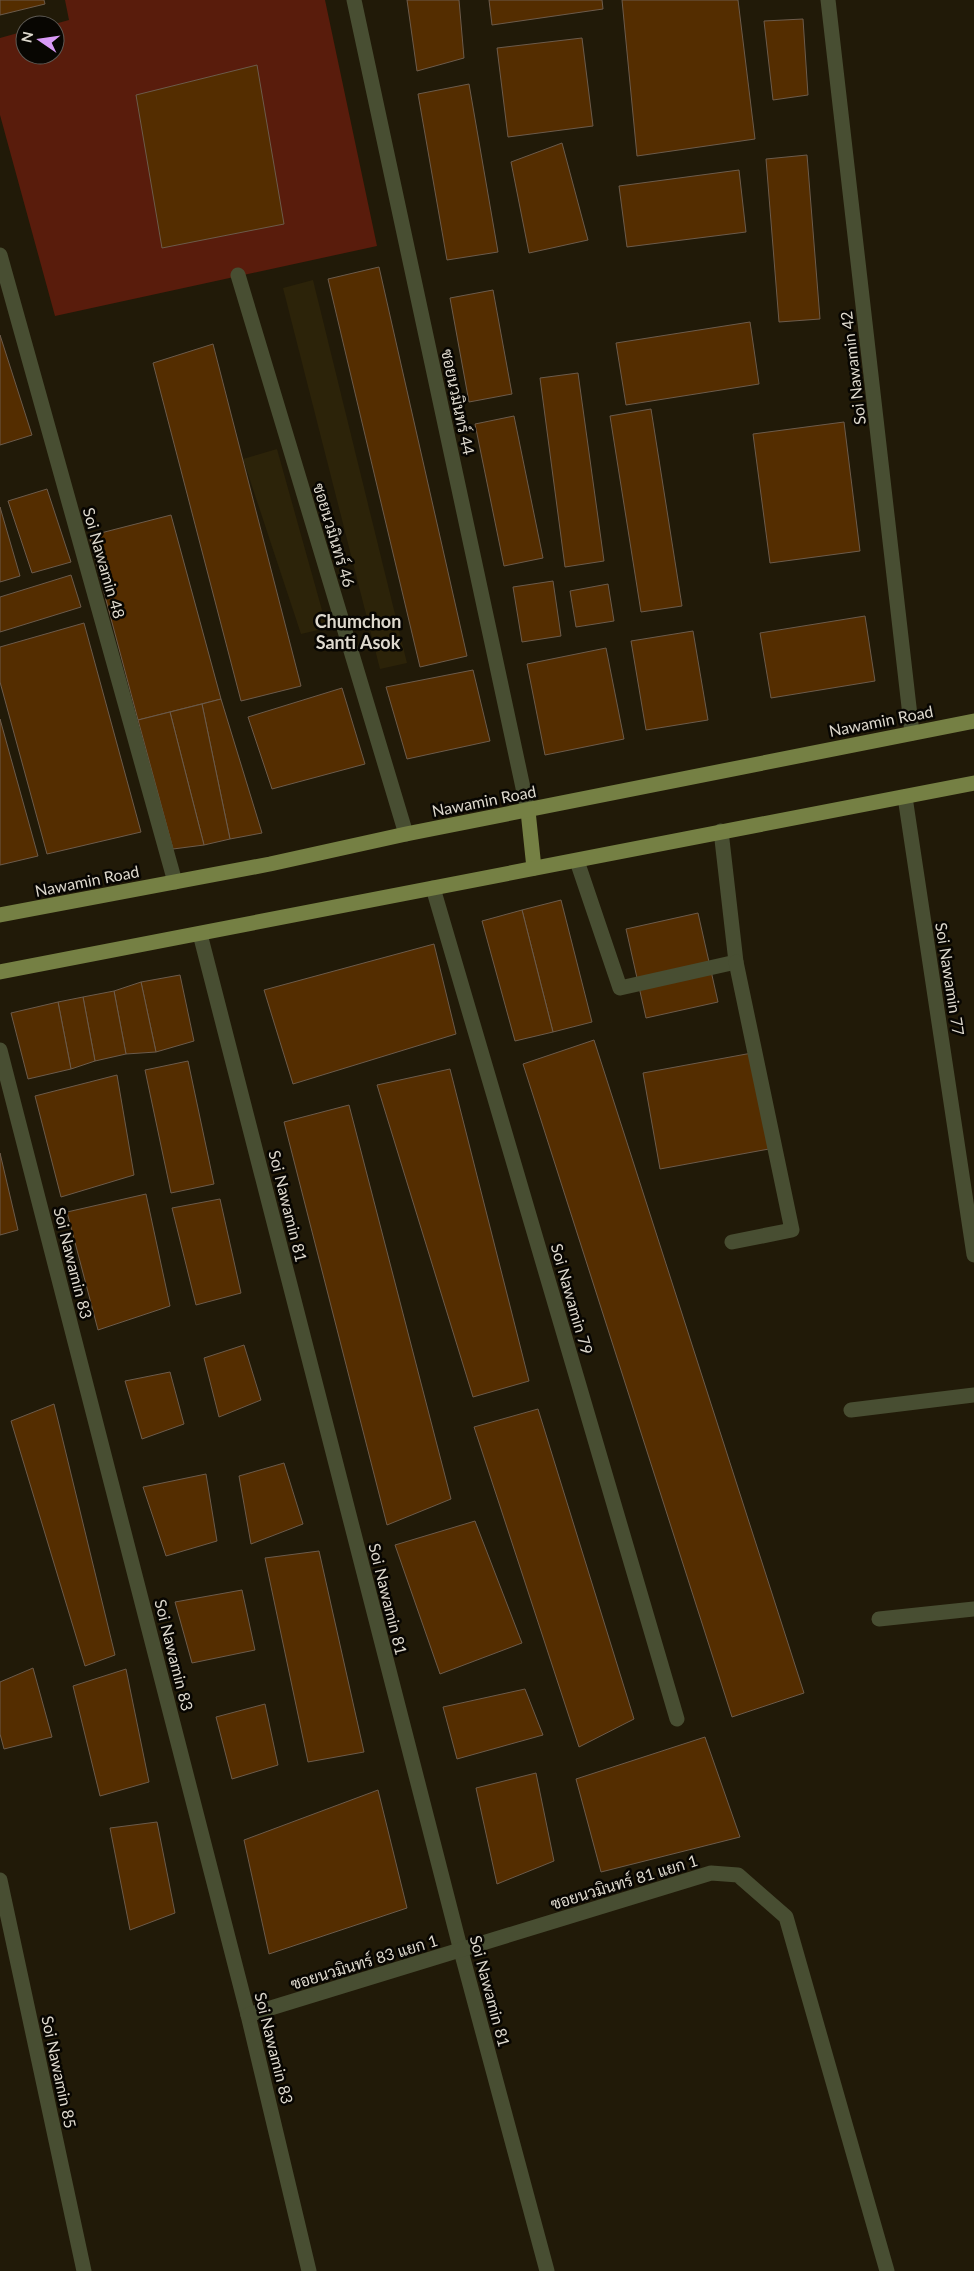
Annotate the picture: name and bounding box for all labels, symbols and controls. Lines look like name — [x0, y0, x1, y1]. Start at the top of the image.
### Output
north arrow — [15, 15, 65, 65]
text: N — [17, 30, 36, 44]
street label: Soi Nawamin 42 — [836, 310, 869, 426]
street label: ซอยนวมินทร์ 44 — [438, 347, 481, 457]
street label: ซอยนวมินทร์ 46 — [310, 480, 361, 589]
street label: Soi Nawamin 48 — [80, 505, 129, 621]
district label: Chumchon Santi Asok — [315, 610, 401, 653]
street label: Nawamin Road — [827, 701, 935, 740]
street label: Nawamin Road — [430, 781, 538, 820]
street label: Nawamin Road — [33, 861, 141, 900]
street label: Soi Nawamin 77 — [932, 921, 969, 1037]
street label: Soi Nawamin 81 — [265, 1148, 312, 1264]
street label: Soi Nawamin 83 — [50, 1205, 97, 1321]
street label: Soi Nawamin 79 — [548, 1241, 597, 1357]
street label: Soi Nawamin 81 — [365, 1541, 412, 1657]
street label: Soi Nawamin 83 — [151, 1597, 198, 1713]
street label: ซอยนวมินทร์ 81 แยก 1 — [547, 1848, 700, 1913]
street label: ซอยนวมินทร์ 83 แยก 1 — [287, 1928, 440, 1993]
street label: Soi Nawamin 81 — [466, 1933, 514, 2049]
street label: Soi Nawamin 83 — [251, 1990, 298, 2106]
street label: Soi Nawamin 85 — [38, 2014, 81, 2130]

